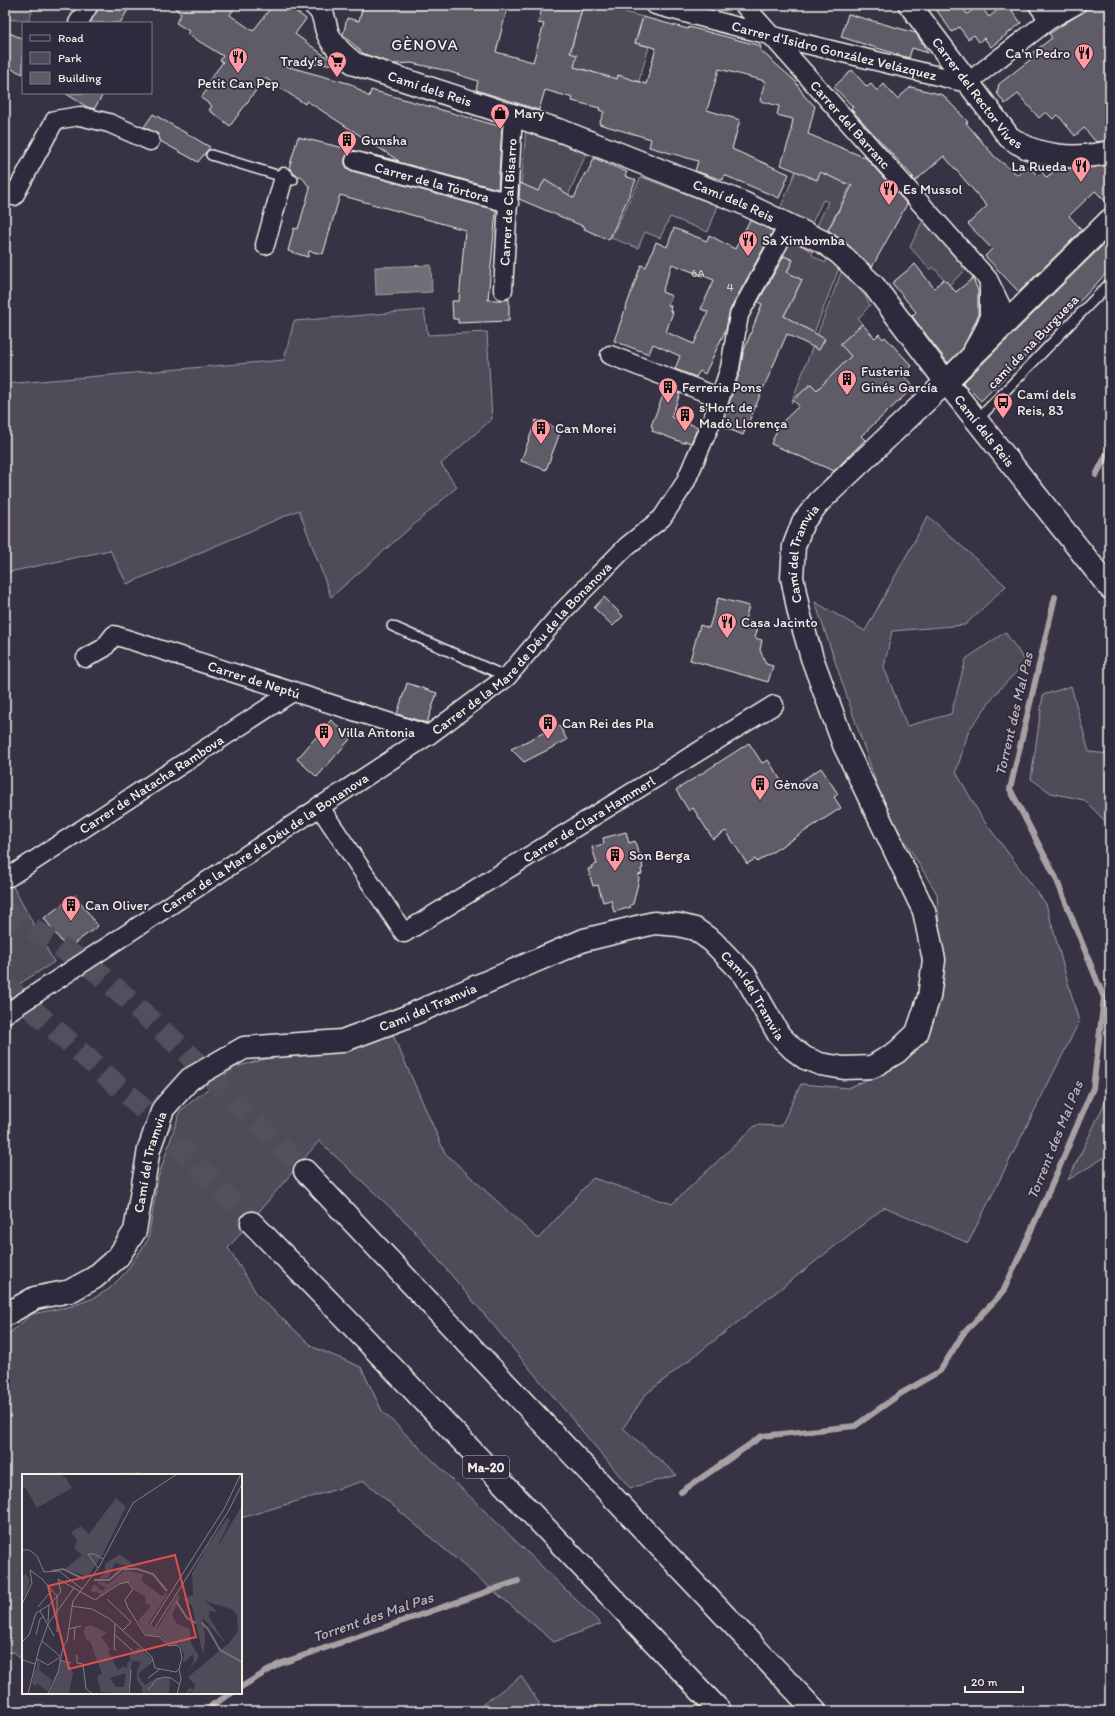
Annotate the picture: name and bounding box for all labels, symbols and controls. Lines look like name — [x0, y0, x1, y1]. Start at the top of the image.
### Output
street label: Carrer d'Isidro González Velázquez — [730, 17, 939, 84]
legend — [22, 22, 152, 94]
text: Road — [58, 31, 84, 45]
street label: Carrer del Rector Vives — [928, 34, 1026, 152]
district label: GÈNOVA — [391, 35, 459, 54]
restaurant icon: Ca'n Pedro — [1073, 42, 1095, 70]
place label: Ca'n Pedro — [1005, 45, 1070, 62]
restaurant icon: Petit Can Pep — [227, 46, 249, 74]
supermarket icon: Trady's — [326, 50, 348, 78]
text: Park — [58, 51, 82, 65]
place label: Trady's — [280, 53, 323, 70]
street label: Camí dels Reis — [386, 67, 474, 110]
text: Building — [58, 71, 102, 85]
place label: Petit Can Pep — [197, 75, 279, 92]
street label: Carrer del Barranc — [807, 77, 894, 172]
shop icon: Mary — [489, 102, 511, 130]
place label: Mary — [514, 105, 545, 122]
building icon: Gunsha — [336, 129, 358, 157]
place label: Gunsha — [361, 132, 407, 149]
street label: Carrer de Cal Bisarro — [496, 138, 520, 266]
restaurant icon: La Rueda — [1070, 155, 1092, 183]
street label: Carrer de la Tórtora — [373, 158, 492, 206]
place label: La Rueda — [1011, 158, 1068, 175]
street label: Camí dels Reis — [690, 175, 777, 226]
restaurant icon: Es Mussol — [878, 178, 900, 206]
place label: Es Mussol — [903, 181, 962, 198]
restaurant icon: Sa Ximbomba — [737, 229, 759, 257]
place label: Sa Ximbomba — [762, 232, 846, 249]
house number: 6A — [691, 266, 705, 280]
house number: 4 — [726, 280, 734, 294]
street label: camí de na Burguesa — [984, 291, 1083, 393]
place label: Fusteria Ginés García — [861, 363, 938, 396]
building icon: Fusteria Ginés García — [836, 368, 858, 396]
building icon: Ferreria Pons — [657, 376, 679, 404]
place label: Ferreria Pons — [682, 379, 762, 396]
place label: Camí dels Reis, 83 — [1017, 386, 1076, 419]
street label: Camí dels Reis — [951, 391, 1018, 470]
bus stop icon: Camí dels Reis, 83 — [992, 391, 1014, 419]
place label: s'Hort de Madò Llorença — [699, 399, 788, 432]
building icon: s'Hort de Madò Llorença — [674, 404, 696, 432]
building icon: Can Morei — [530, 417, 552, 445]
place label: Can Morei — [555, 420, 616, 437]
street label: Camí del Tramvia — [783, 501, 823, 605]
street label: Carrer de la Mare de Déu de la Bonanova — [428, 558, 615, 739]
restaurant icon: Casa Jacinto — [716, 611, 738, 639]
place label: Casa Jacinto — [741, 614, 818, 631]
water label: Torrent des Mal Pas — [991, 649, 1037, 777]
street label: Carrer de Neptú — [206, 657, 303, 702]
building icon: Can Rei des Pla — [537, 712, 559, 740]
place label: Can Rei des Pla — [562, 715, 654, 732]
building icon: Villa Antonia — [313, 721, 335, 749]
place label: Villa Antonia — [338, 724, 415, 741]
street label: Carrer de Natacha Rambova — [76, 730, 227, 837]
street label: Carrer de la Mare de Déu de la Bonanova — [158, 769, 372, 917]
street label: Carrer de Clara Hammerl — [520, 772, 658, 866]
building icon: Gènova — [749, 773, 771, 801]
place label: Gènova — [774, 776, 819, 793]
building icon: Son Berga — [604, 844, 626, 872]
place label: Son Berga — [629, 847, 691, 864]
building icon: Can Oliver — [60, 894, 82, 922]
place label: Can Oliver — [85, 897, 149, 914]
street label: Camí del Tramvia — [717, 947, 788, 1044]
street label: Camí del Tramvia — [377, 979, 479, 1035]
water label: Torrent des Mal Pas — [1023, 1077, 1087, 1202]
street label: Camí del Tramvia — [130, 1109, 170, 1214]
road number: Ma-20 — [463, 1456, 509, 1478]
inset map — [22, 1474, 242, 1694]
water label: Torrent des Mal Pas — [310, 1588, 437, 1646]
scale bar — [965, 1668, 1023, 1694]
text: 20 m — [971, 1675, 998, 1689]

